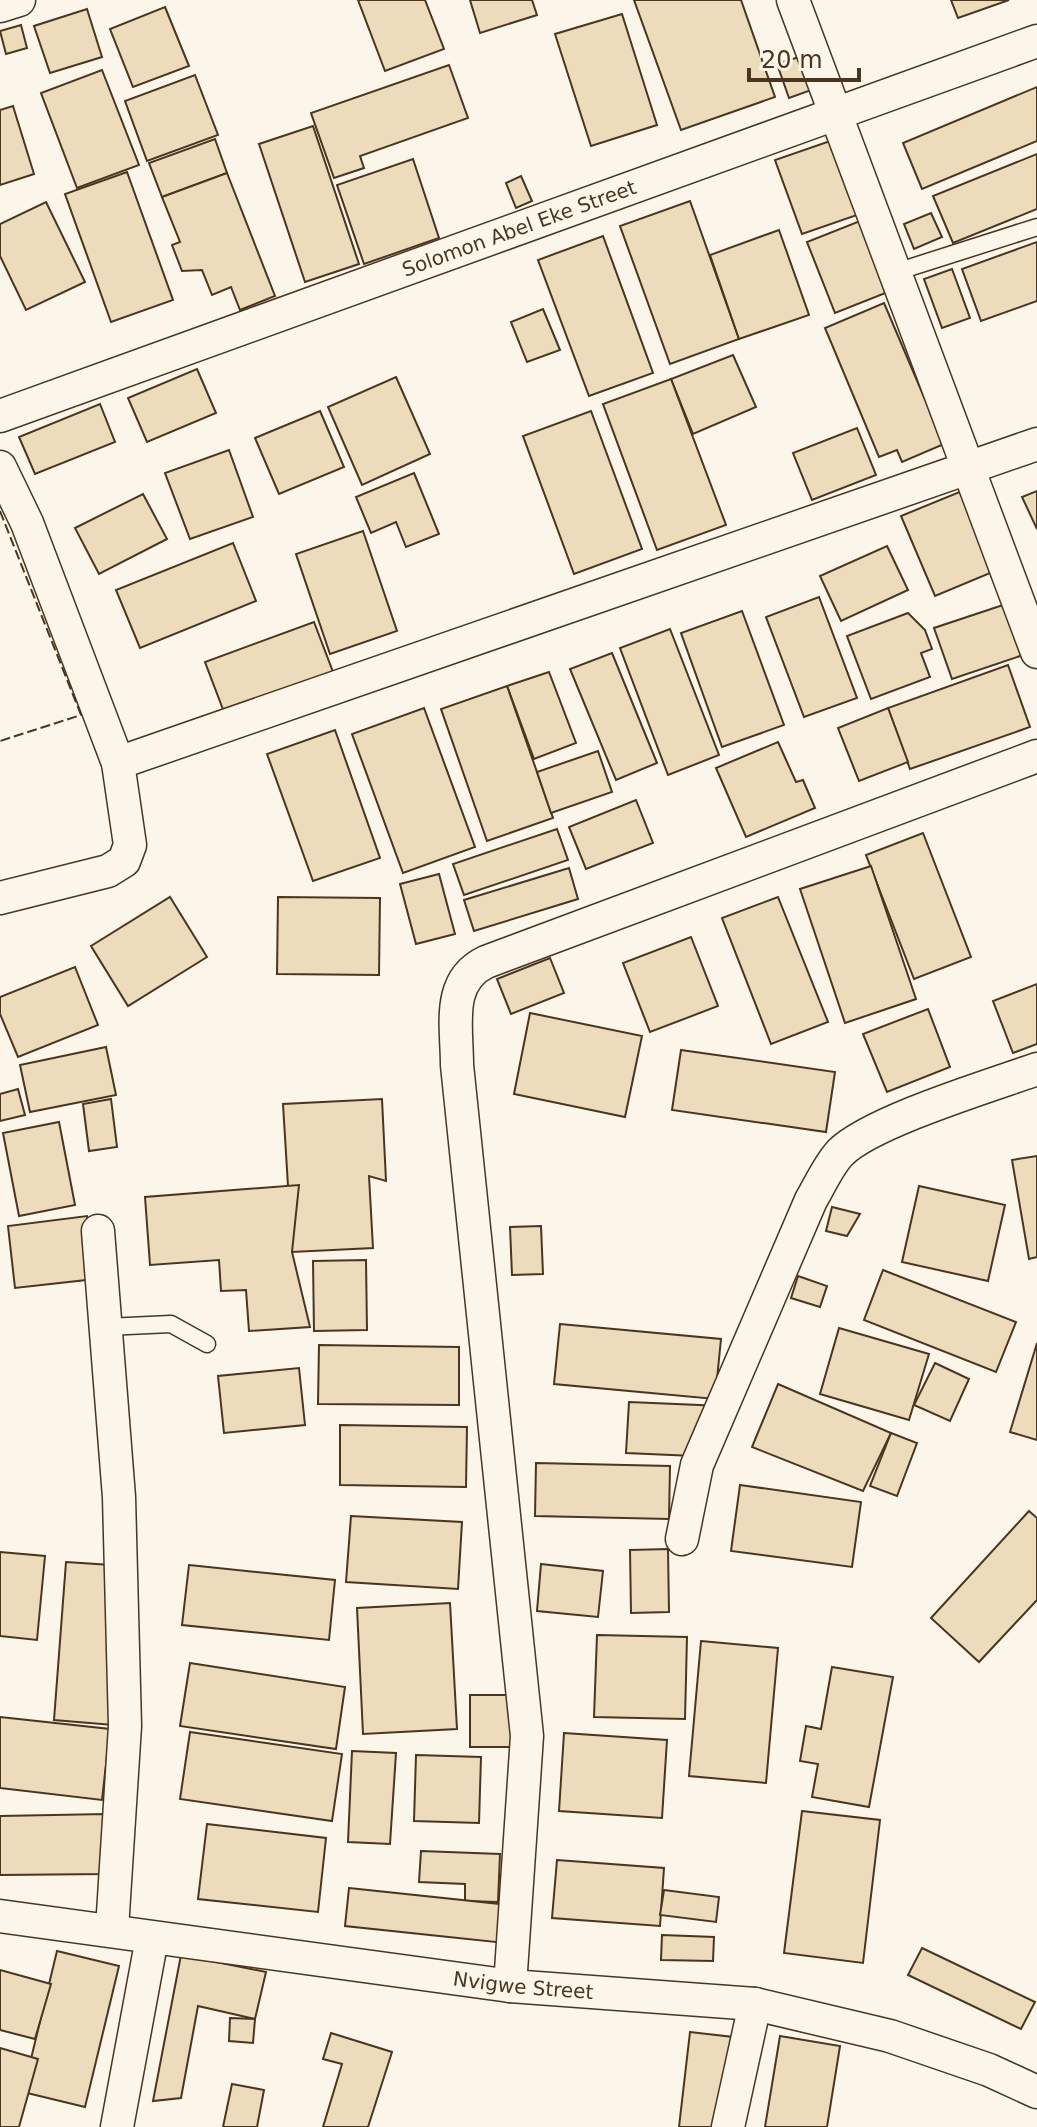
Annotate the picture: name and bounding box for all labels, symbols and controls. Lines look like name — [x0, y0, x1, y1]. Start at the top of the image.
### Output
scale bar — [749, 32, 859, 82]
text: 20 m — [761, 46, 823, 74]
street label: Solomon Abel Eke Street — [399, 175, 640, 282]
street label: Nvigwe Street — [452, 1966, 594, 2004]

